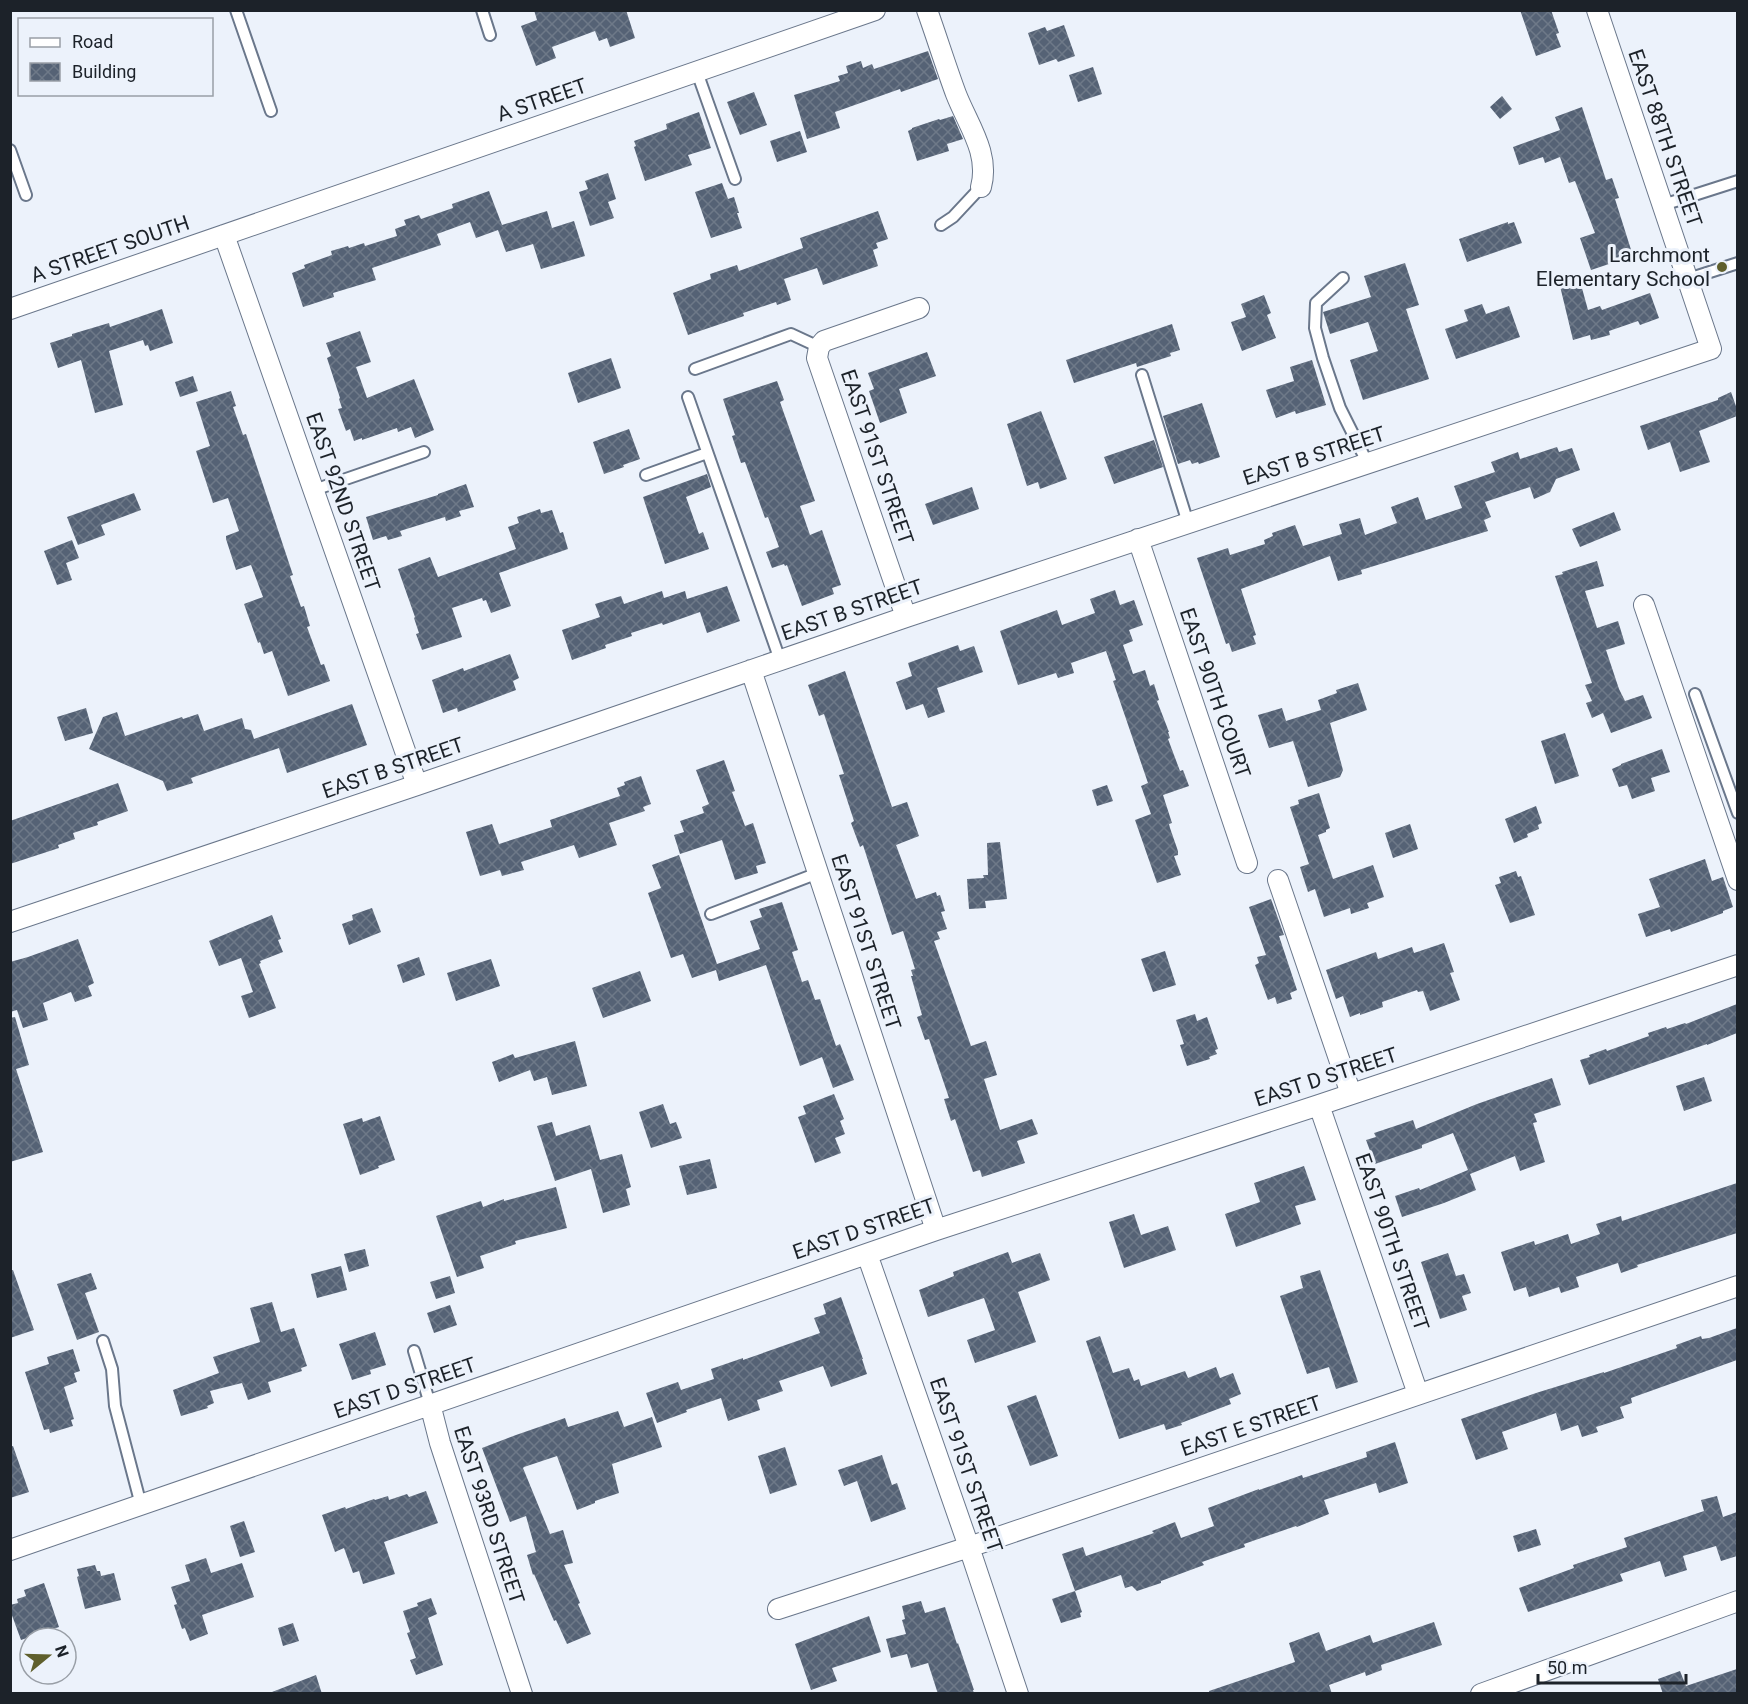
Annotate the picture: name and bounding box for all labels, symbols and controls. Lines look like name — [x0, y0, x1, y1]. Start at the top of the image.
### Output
legend — [18, 18, 213, 96]
text: Road — [72, 31, 113, 52]
street label: EAST 88TH STREET — [1623, 46, 1707, 230]
text: Building — [72, 61, 136, 82]
street label: A STREET — [494, 73, 591, 127]
street label: A STREET SOUTH — [27, 211, 193, 287]
place label: Larchmont Elementary School — [1536, 243, 1710, 291]
marker: Larchmont Elementary School — [1715, 260, 1729, 274]
street label: EAST 91ST STREET — [836, 366, 918, 548]
street label: EAST 92ND STREET — [301, 409, 385, 595]
street label: EAST B STREET — [1240, 422, 1389, 490]
street label: EAST B STREET — [778, 574, 926, 645]
street label: EAST 90TH COURT — [1175, 605, 1255, 782]
street label: EAST B STREET — [319, 732, 467, 803]
street label: EAST 91ST STREET — [826, 851, 906, 1033]
street label: EAST D STREET — [1251, 1042, 1401, 1111]
street label: EAST 90TH STREET — [1350, 1150, 1434, 1334]
street label: EAST D STREET — [790, 1193, 939, 1265]
street label: EAST D STREET — [331, 1352, 480, 1424]
street label: EAST 91ST STREET — [925, 1374, 1007, 1556]
street label: EAST E STREET — [1178, 1391, 1325, 1461]
street label: EAST 93RD STREET — [449, 1423, 529, 1607]
north arrow — [18, 1626, 78, 1686]
text: N — [51, 1643, 73, 1660]
scale bar — [1538, 1647, 1686, 1685]
text: 50 m — [1547, 1657, 1587, 1678]

